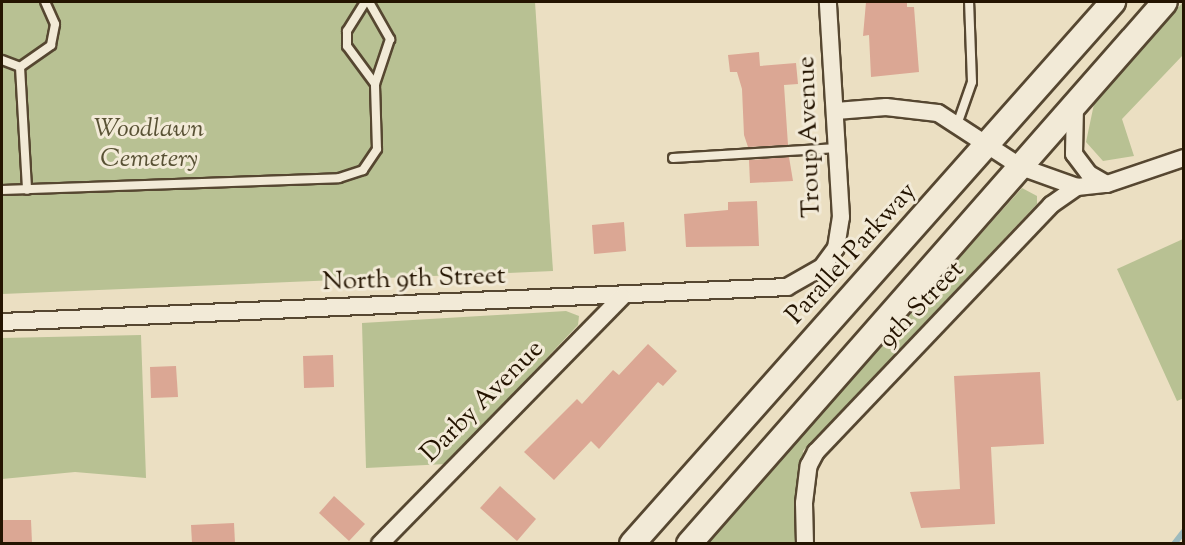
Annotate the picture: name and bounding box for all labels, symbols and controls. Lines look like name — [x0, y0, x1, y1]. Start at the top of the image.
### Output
street label: Troup Avenue — [792, 56, 828, 218]
park label: Woodlawn Cemetery — [94, 114, 204, 176]
street label: Parallel Parkway — [780, 177, 924, 331]
street label: 9th Street — [873, 255, 971, 355]
street label: North 9th Street — [322, 261, 506, 299]
street label: Darby Avenue — [415, 334, 551, 470]

